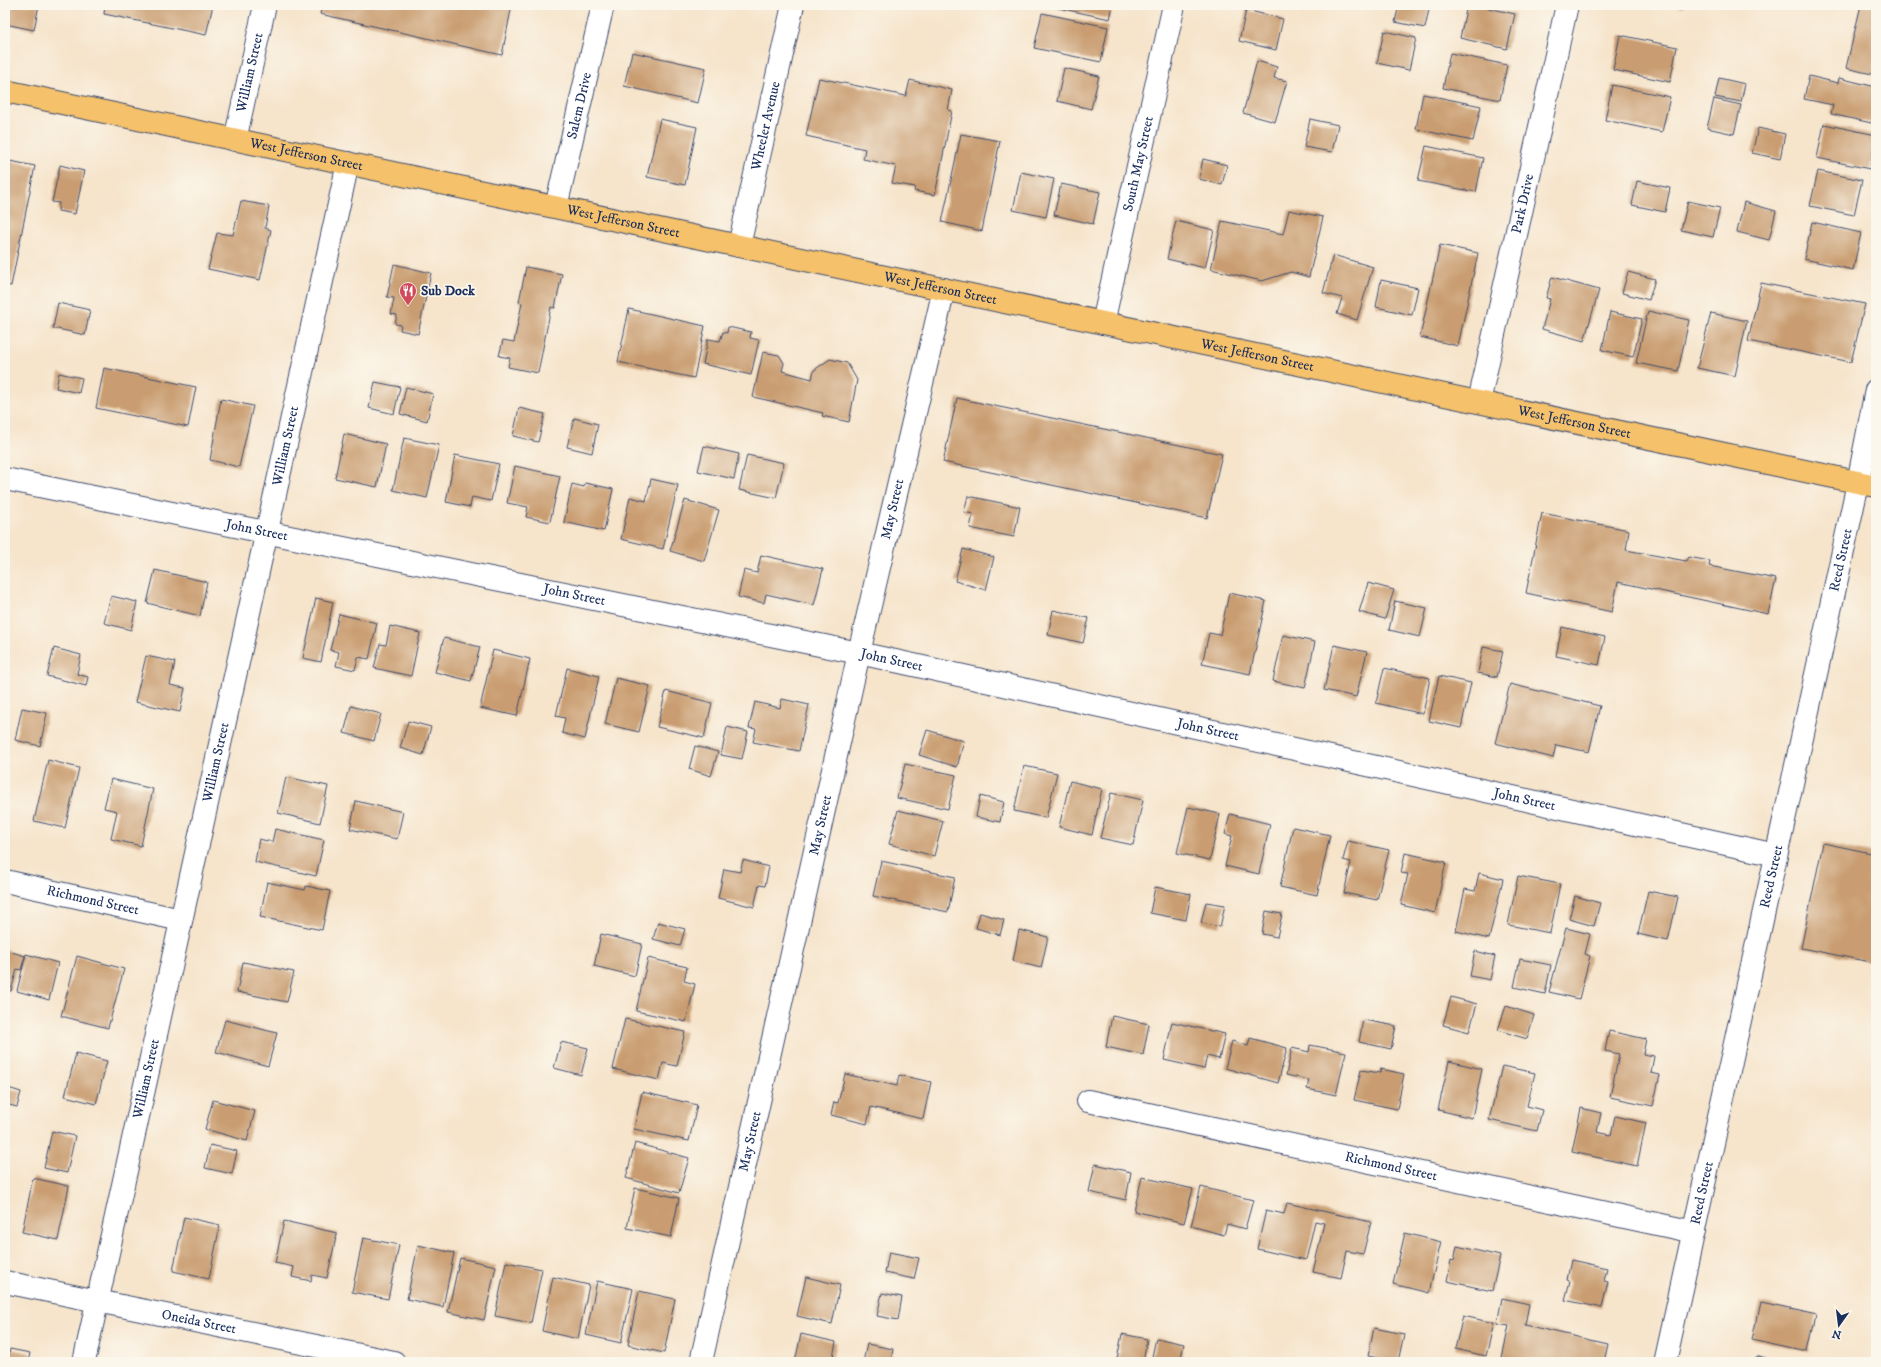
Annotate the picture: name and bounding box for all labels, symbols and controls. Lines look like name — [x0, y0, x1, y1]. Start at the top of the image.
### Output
street label: William Street — [232, 31, 268, 115]
street label: Salem Drive — [563, 70, 596, 141]
street label: Wheeler Avenue — [747, 80, 785, 173]
street label: South May Street — [1119, 114, 1158, 213]
street label: West Jefferson Street — [247, 134, 365, 175]
street label: Park Drive — [1508, 172, 1538, 235]
street label: West Jefferson Street — [564, 201, 682, 242]
street label: West Jefferson Street — [881, 268, 999, 309]
restaurant icon: Sub Dock — [398, 281, 418, 306]
place label: Sub Dock — [421, 282, 476, 300]
street label: West Jefferson Street — [1198, 335, 1316, 376]
street label: West Jefferson Street — [1515, 401, 1633, 443]
street label: William Street — [268, 404, 303, 488]
street label: May Street — [877, 477, 908, 541]
street label: John Street — [222, 515, 290, 546]
street label: Reed Street — [1825, 526, 1857, 593]
street label: John Street — [540, 579, 607, 610]
street label: John Street — [857, 644, 925, 676]
street label: John Street — [1173, 714, 1241, 746]
street label: William Street — [198, 720, 234, 805]
street label: John Street — [1490, 784, 1558, 815]
street label: May Street — [805, 793, 836, 857]
street label: Reed Street — [1756, 843, 1787, 910]
street label: Richmond Street — [45, 882, 141, 920]
street label: William Street — [129, 1037, 164, 1121]
street label: May Street — [735, 1109, 766, 1173]
street label: Richmond Street — [1343, 1148, 1439, 1185]
street label: Reed Street — [1686, 1159, 1718, 1226]
street label: Oneida Street — [160, 1305, 238, 1338]
north arrow — [1819, 1305, 1859, 1345]
text: N — [1831, 1326, 1843, 1342]

